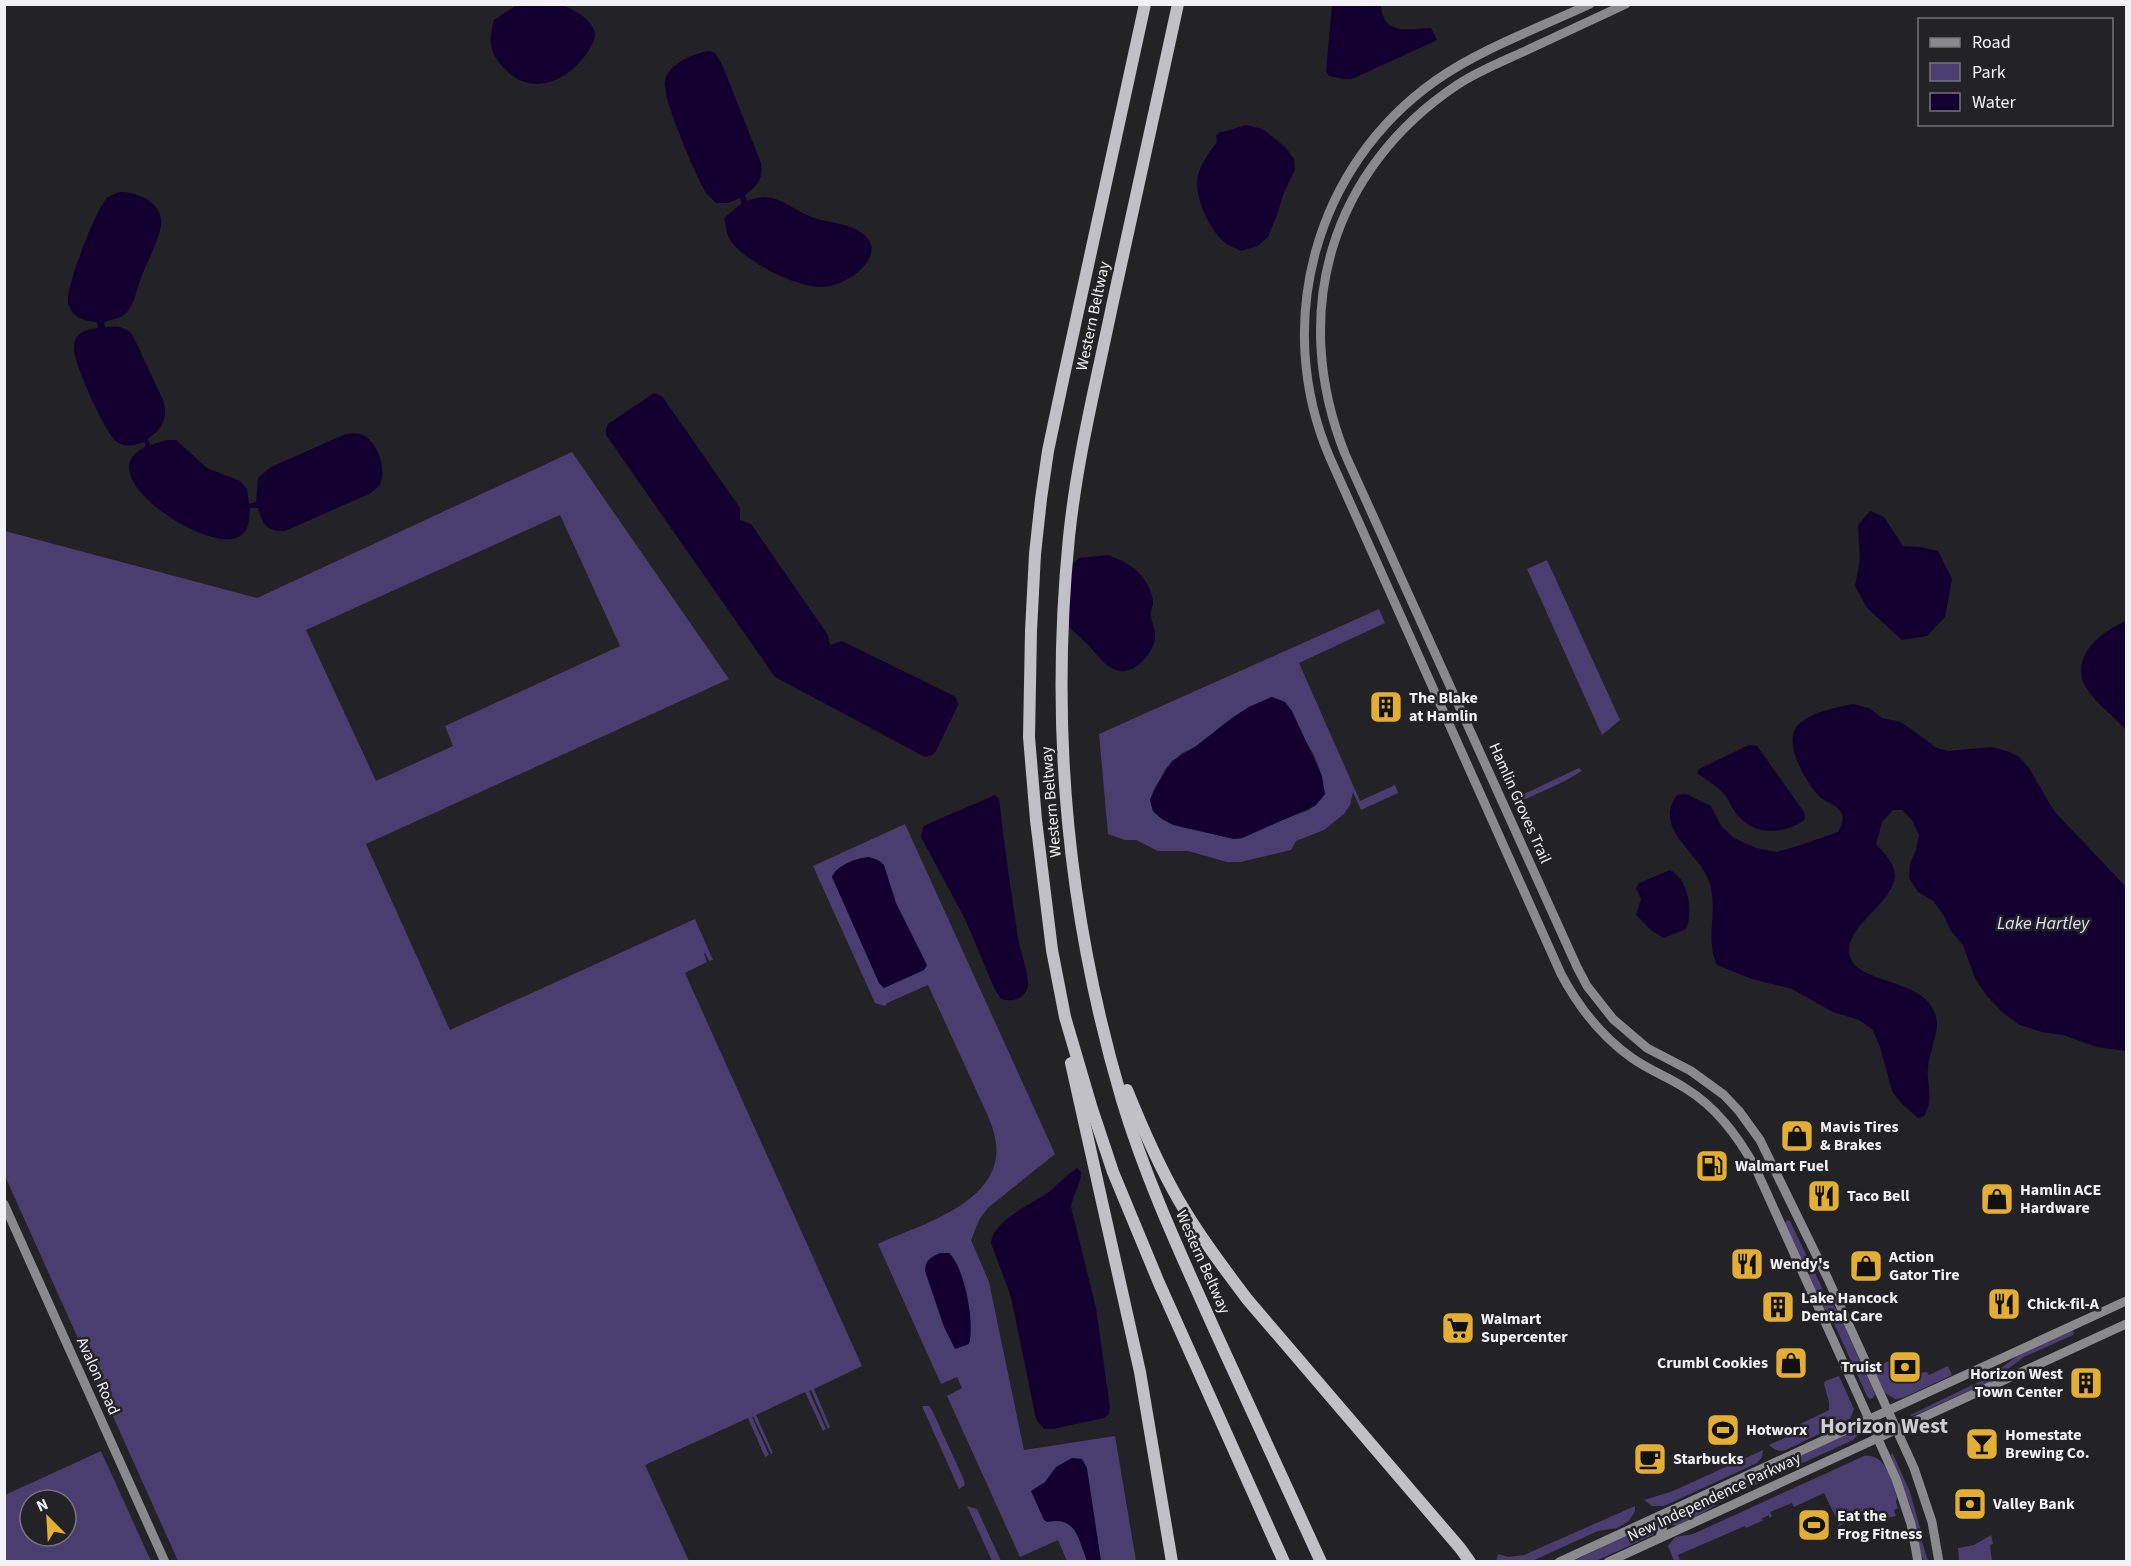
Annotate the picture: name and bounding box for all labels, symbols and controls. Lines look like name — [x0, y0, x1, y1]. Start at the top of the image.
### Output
legend — [1918, 18, 2113, 126]
text: Road — [1972, 30, 2011, 55]
text: Park — [1972, 60, 2006, 85]
text: Water — [1972, 90, 2016, 115]
street label: Western Beltway — [1071, 259, 1115, 373]
place label: The Blake at Hamlin — [1409, 687, 1478, 727]
building icon: The Blake at Hamlin — [1368, 689, 1404, 725]
street label: Hamlin Groves Trail — [1484, 739, 1556, 867]
street label: Western Beltway — [1035, 745, 1067, 858]
water label: Lake Hartley — [1997, 911, 2090, 936]
place label: Mavis Tires & Brakes — [1820, 1116, 1899, 1156]
shop icon: Mavis Tires & Brakes — [1779, 1118, 1815, 1154]
fuel station icon: Walmart Fuel — [1694, 1148, 1730, 1184]
place label: Walmart Fuel — [1735, 1155, 1829, 1177]
restaurant icon: Taco Bell — [1806, 1178, 1842, 1214]
place label: Hamlin ACE Hardware — [2020, 1179, 2101, 1219]
shop icon: Hamlin ACE Hardware — [1979, 1181, 2015, 1217]
place label: Taco Bell — [1847, 1185, 1910, 1207]
street label: Western Beltway — [1170, 1207, 1236, 1318]
restaurant icon: Wendy's — [1729, 1246, 1765, 1282]
place label: Action Gator Tire — [1888, 1246, 1959, 1286]
shop icon: Action Gator Tire — [1848, 1248, 1884, 1284]
place label: Wendy's — [1770, 1253, 1830, 1275]
restaurant icon: Chick-fil-A — [1986, 1286, 2022, 1322]
place label: Lake Hancock Dental Care — [1801, 1287, 1898, 1327]
building icon: Lake Hancock Dental Care — [1760, 1289, 1796, 1325]
place label: Chick-fil-A — [2027, 1293, 2100, 1315]
place label: Walmart Supercenter — [1481, 1308, 1568, 1348]
supermarket icon: Walmart Supercenter — [1440, 1310, 1476, 1346]
street label: Avalon Road — [71, 1334, 125, 1418]
shop icon: Crumbl Cookies — [1773, 1345, 1809, 1381]
bank icon: Truist — [1887, 1349, 1923, 1385]
place label: Crumbl Cookies — [1657, 1352, 1768, 1374]
place label: Truist — [1841, 1356, 1882, 1378]
place label: Horizon West Town Center — [1970, 1363, 2064, 1403]
building icon: Horizon West Town Center — [2068, 1365, 2104, 1401]
district label: Horizon West — [1820, 1410, 1949, 1442]
sports icon: Hotworx — [1705, 1412, 1741, 1448]
place label: Hotworx — [1746, 1419, 1807, 1441]
place label: Homestate Brewing Co. — [2005, 1424, 2090, 1464]
bar icon: Homestate Brewing Co. — [1964, 1426, 2000, 1462]
cafe icon: Starbucks — [1632, 1441, 1668, 1477]
street label: New Independence Parkway — [1624, 1447, 1805, 1547]
place label: Starbucks — [1673, 1448, 1744, 1470]
bank icon: Valley Bank — [1952, 1486, 1988, 1522]
north arrow — [18, 1488, 78, 1548]
text: N — [33, 1493, 52, 1517]
place label: Valley Bank — [1992, 1493, 2075, 1515]
place label: Eat the Frog Fitness — [1837, 1505, 1922, 1545]
sports icon: Eat the Frog Fitness — [1796, 1507, 1832, 1543]

